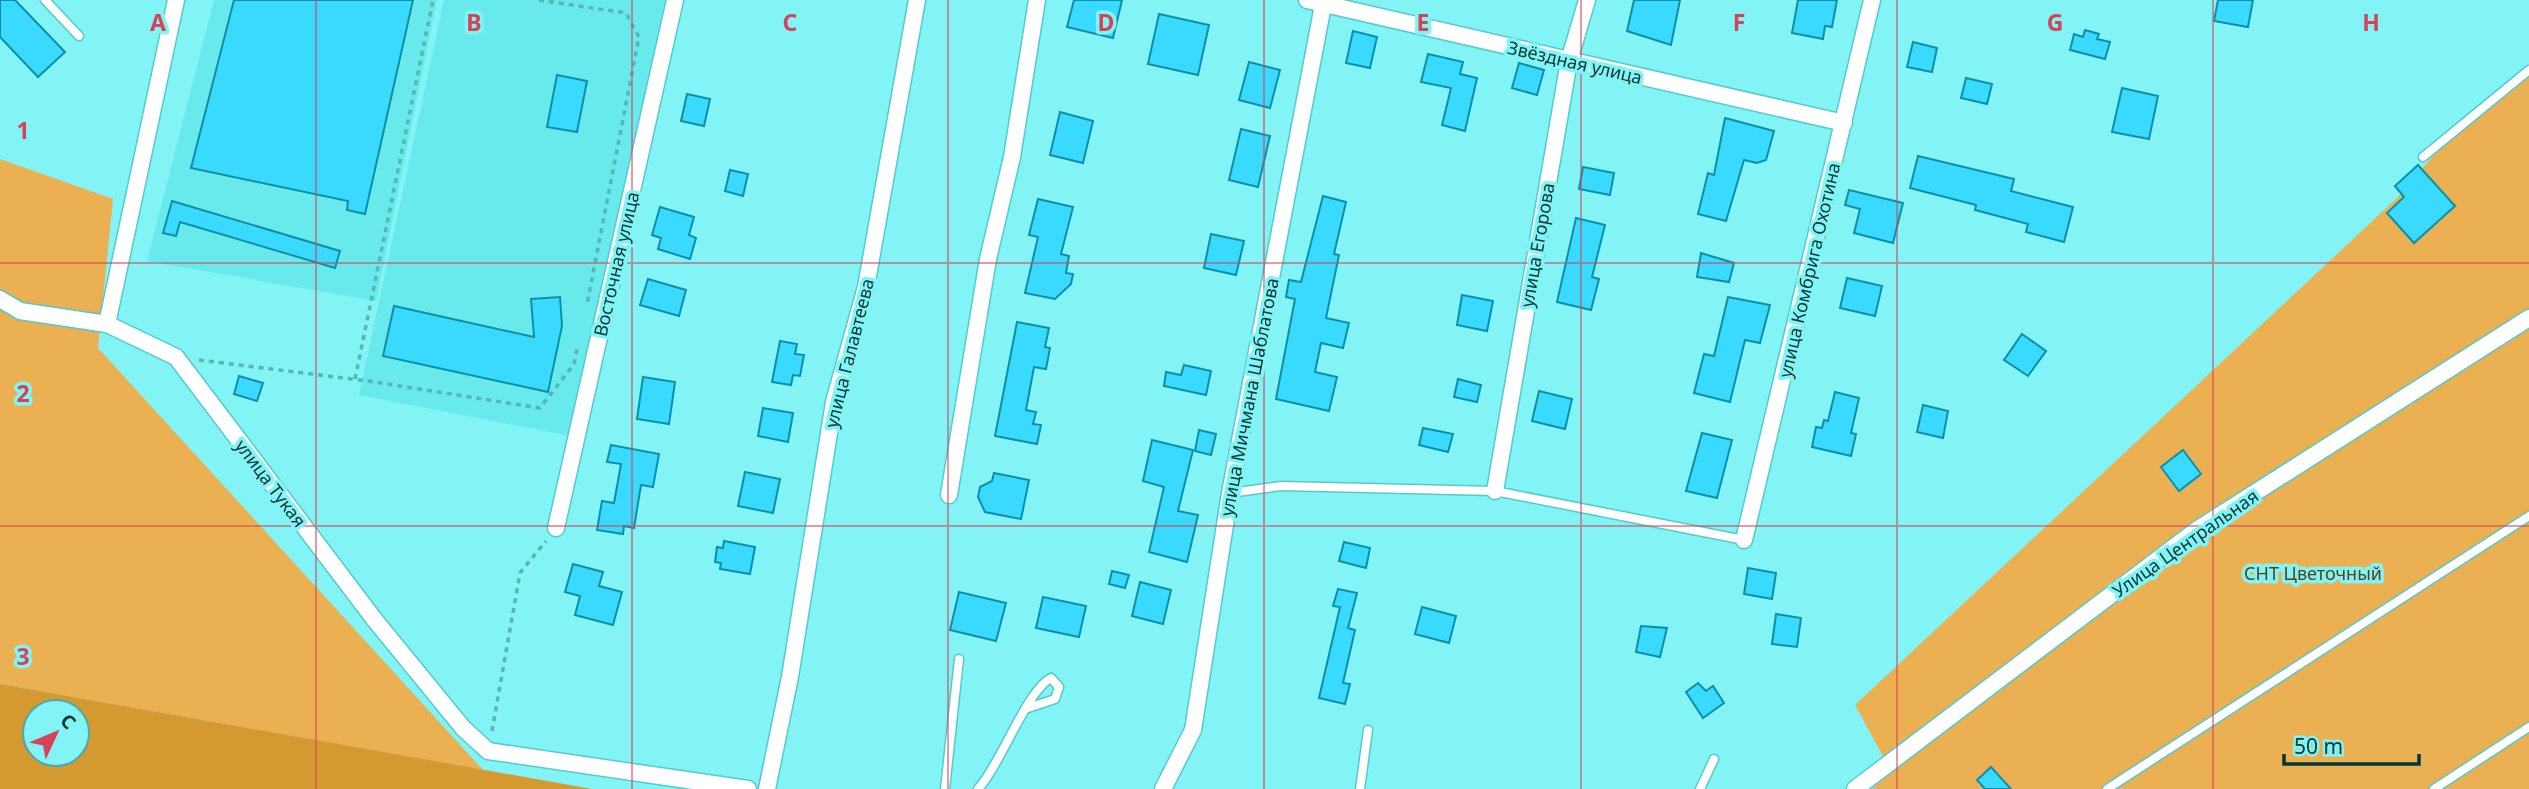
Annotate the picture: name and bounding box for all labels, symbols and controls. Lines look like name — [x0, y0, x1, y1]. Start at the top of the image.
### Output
text: A — [150, 6, 166, 38]
text: B — [466, 6, 482, 38]
text: C — [783, 6, 798, 38]
text: D — [1098, 6, 1114, 38]
text: E — [1417, 6, 1429, 38]
text: F — [1733, 6, 1745, 38]
text: G — [2047, 6, 2063, 38]
text: H — [2362, 6, 2380, 38]
street label: Звёздная улица — [1505, 35, 1645, 89]
text: 1 — [16, 114, 30, 146]
street label: улица Комбрига Охотина — [1773, 160, 1845, 380]
street label: улица Егорова — [1514, 181, 1560, 309]
street label: Восточная улица — [588, 189, 644, 339]
street label: улица Галавтеева — [819, 276, 879, 430]
street label: улица Мичмана Шаблатова — [1214, 276, 1284, 518]
text: 2 — [16, 377, 30, 409]
street label: улица Тукая — [230, 434, 312, 532]
street label: Улица Центральная — [2107, 484, 2263, 602]
park label: СНТ Цветочный — [2244, 561, 2382, 585]
text: 3 — [16, 640, 30, 672]
north arrow — [21, 698, 91, 768]
text: С — [55, 708, 82, 735]
scale bar — [2284, 722, 2419, 766]
text: 50 m — [2294, 732, 2343, 760]

